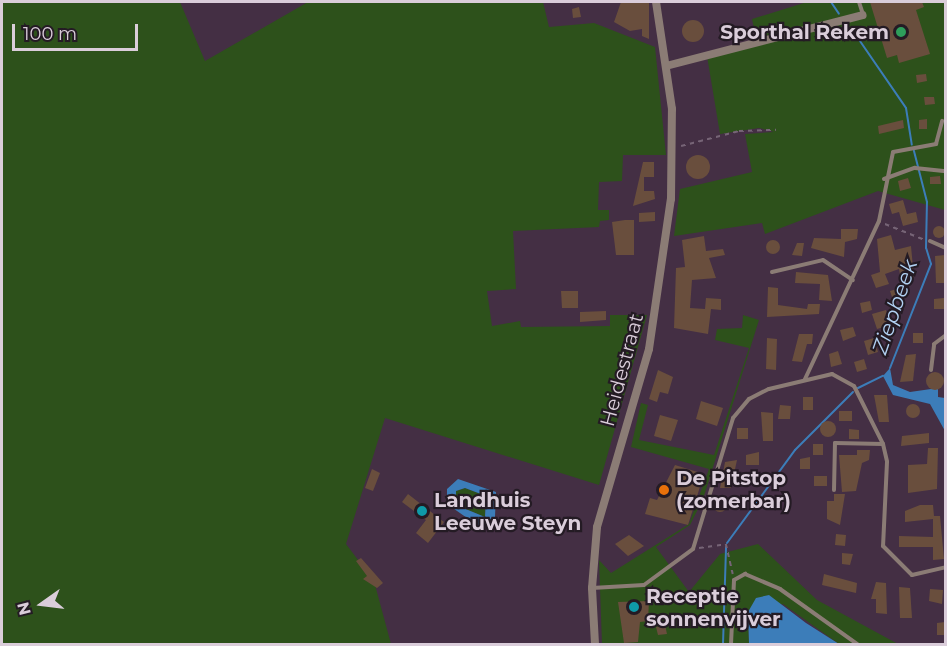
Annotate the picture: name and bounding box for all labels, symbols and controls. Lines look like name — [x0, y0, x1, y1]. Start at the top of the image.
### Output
scale bar — [15, 12, 141, 50]
place label: Sporthal Rekem — [720, 20, 889, 44]
text: 100 m — [23, 23, 77, 45]
marker: Sporthal Rekem — [894, 25, 908, 39]
water label: Ziepbeek — [867, 256, 923, 358]
street label: Heidestraat — [595, 311, 649, 429]
place label: De Pitstop (zomerbar) — [676, 466, 791, 513]
marker: De Pitstop (zomerbar) — [657, 483, 671, 497]
place label: Landhuis Leeuwe Steyn — [434, 488, 581, 535]
marker: Landhuis Leeuwe Steyn — [415, 504, 429, 518]
north arrow — [12, 574, 72, 634]
place label: Receptie sonnenvijver — [646, 584, 781, 631]
text: N — [13, 600, 35, 617]
marker: Receptie sonnenvijver — [627, 600, 641, 614]

